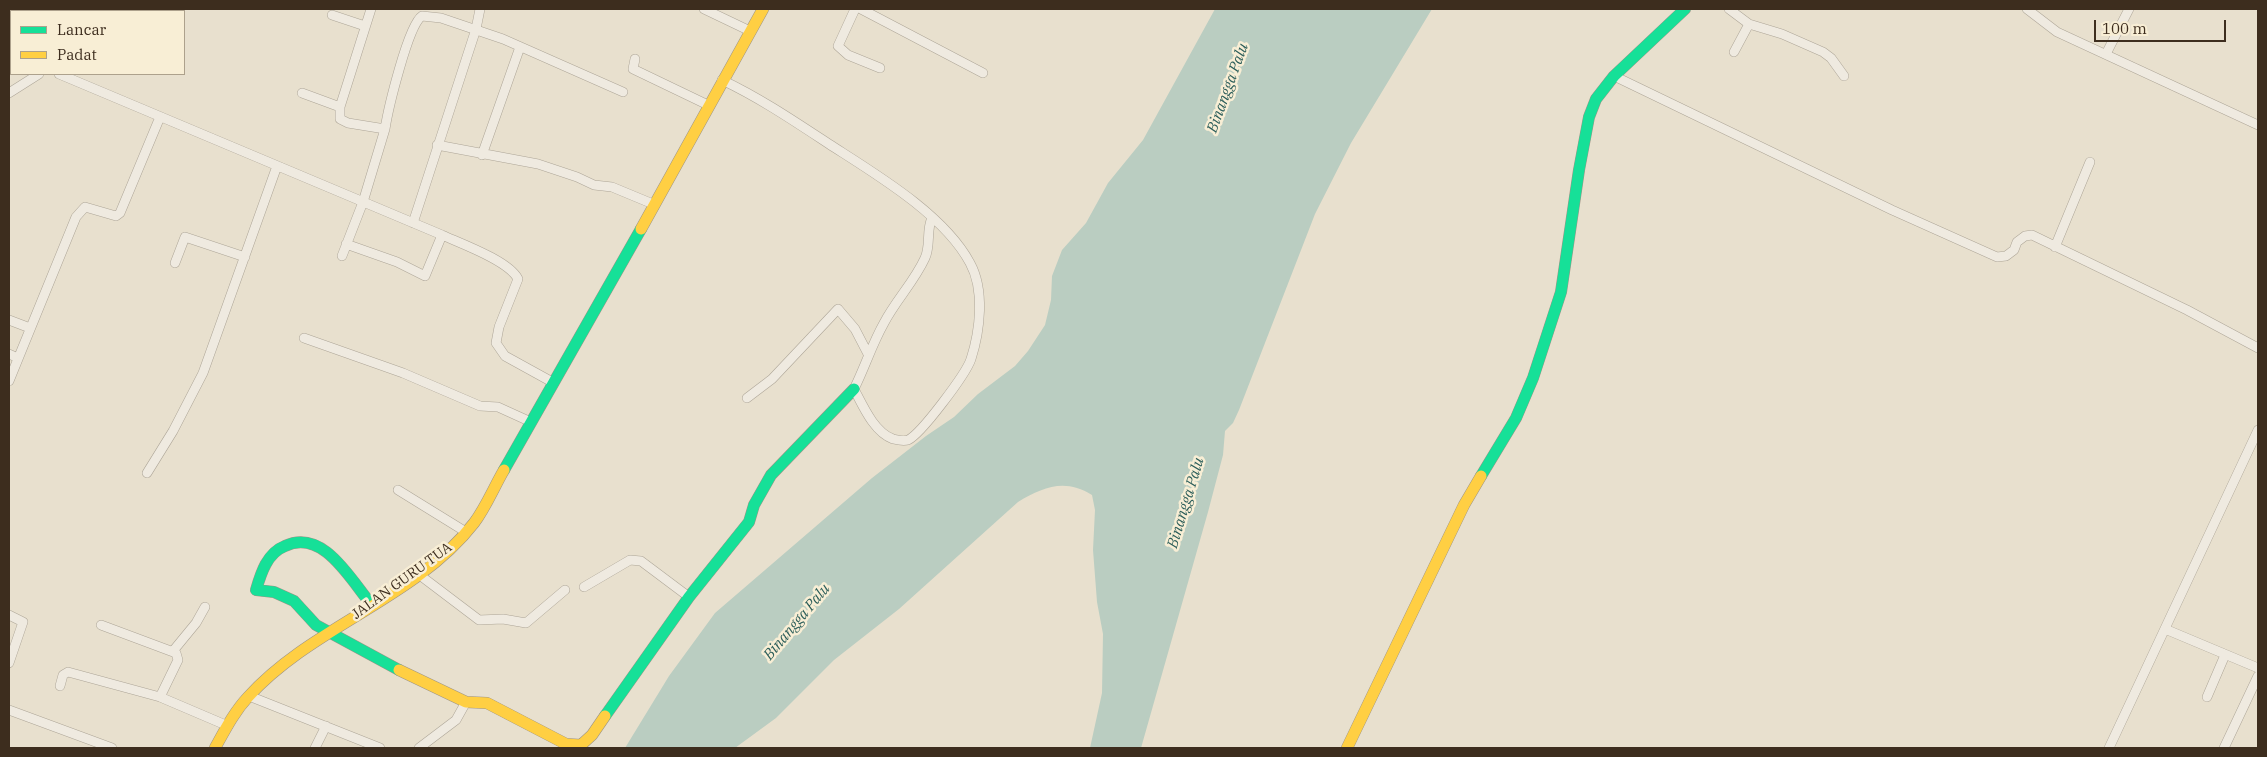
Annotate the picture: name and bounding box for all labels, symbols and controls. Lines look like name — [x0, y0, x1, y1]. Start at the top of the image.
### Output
legend — [10, 10, 185, 75]
scale bar — [2097, 10, 2230, 42]
text: 100 m — [2102, 19, 2147, 38]
text: Lancar — [57, 20, 106, 39]
water label: Binangga Palu — [1204, 41, 1252, 135]
text: Padat — [57, 45, 97, 64]
water label: Binangga Palu — [1164, 456, 1208, 550]
street label: JALAN GURU TUA — [349, 539, 455, 623]
water label: Binangga Palu — [760, 580, 834, 664]

